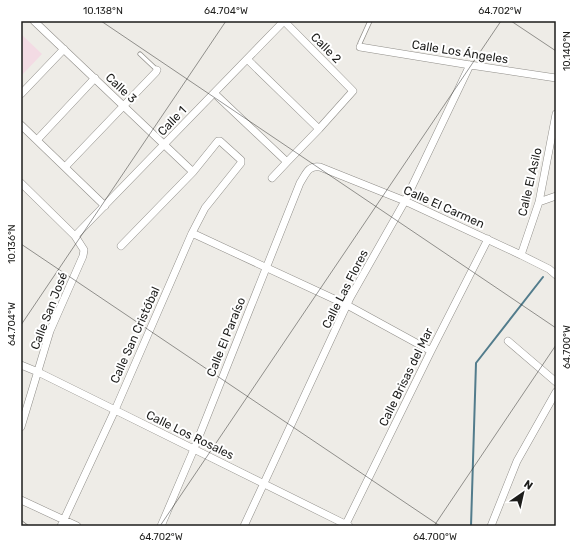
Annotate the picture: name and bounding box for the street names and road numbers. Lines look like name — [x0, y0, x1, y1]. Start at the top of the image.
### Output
street label: Calle 2 — [308, 30, 344, 66]
street label: Calle Los Ángeles — [411, 37, 509, 67]
street label: Calle 3 — [103, 70, 139, 106]
street label: Calle 1 — [155, 103, 189, 139]
street label: Calle El Asilo — [515, 146, 545, 218]
street label: Calle El Carmen — [401, 183, 487, 231]
street label: Calle Las Flores — [319, 247, 371, 331]
street label: Calle San José — [28, 270, 70, 352]
street label: Calle San Cristóbal — [107, 284, 163, 385]
street label: Calle El Paraíso — [204, 295, 248, 379]
street label: Calle Brisas del Mar — [376, 325, 436, 429]
street label: Calle Los Rosales — [144, 408, 236, 462]

